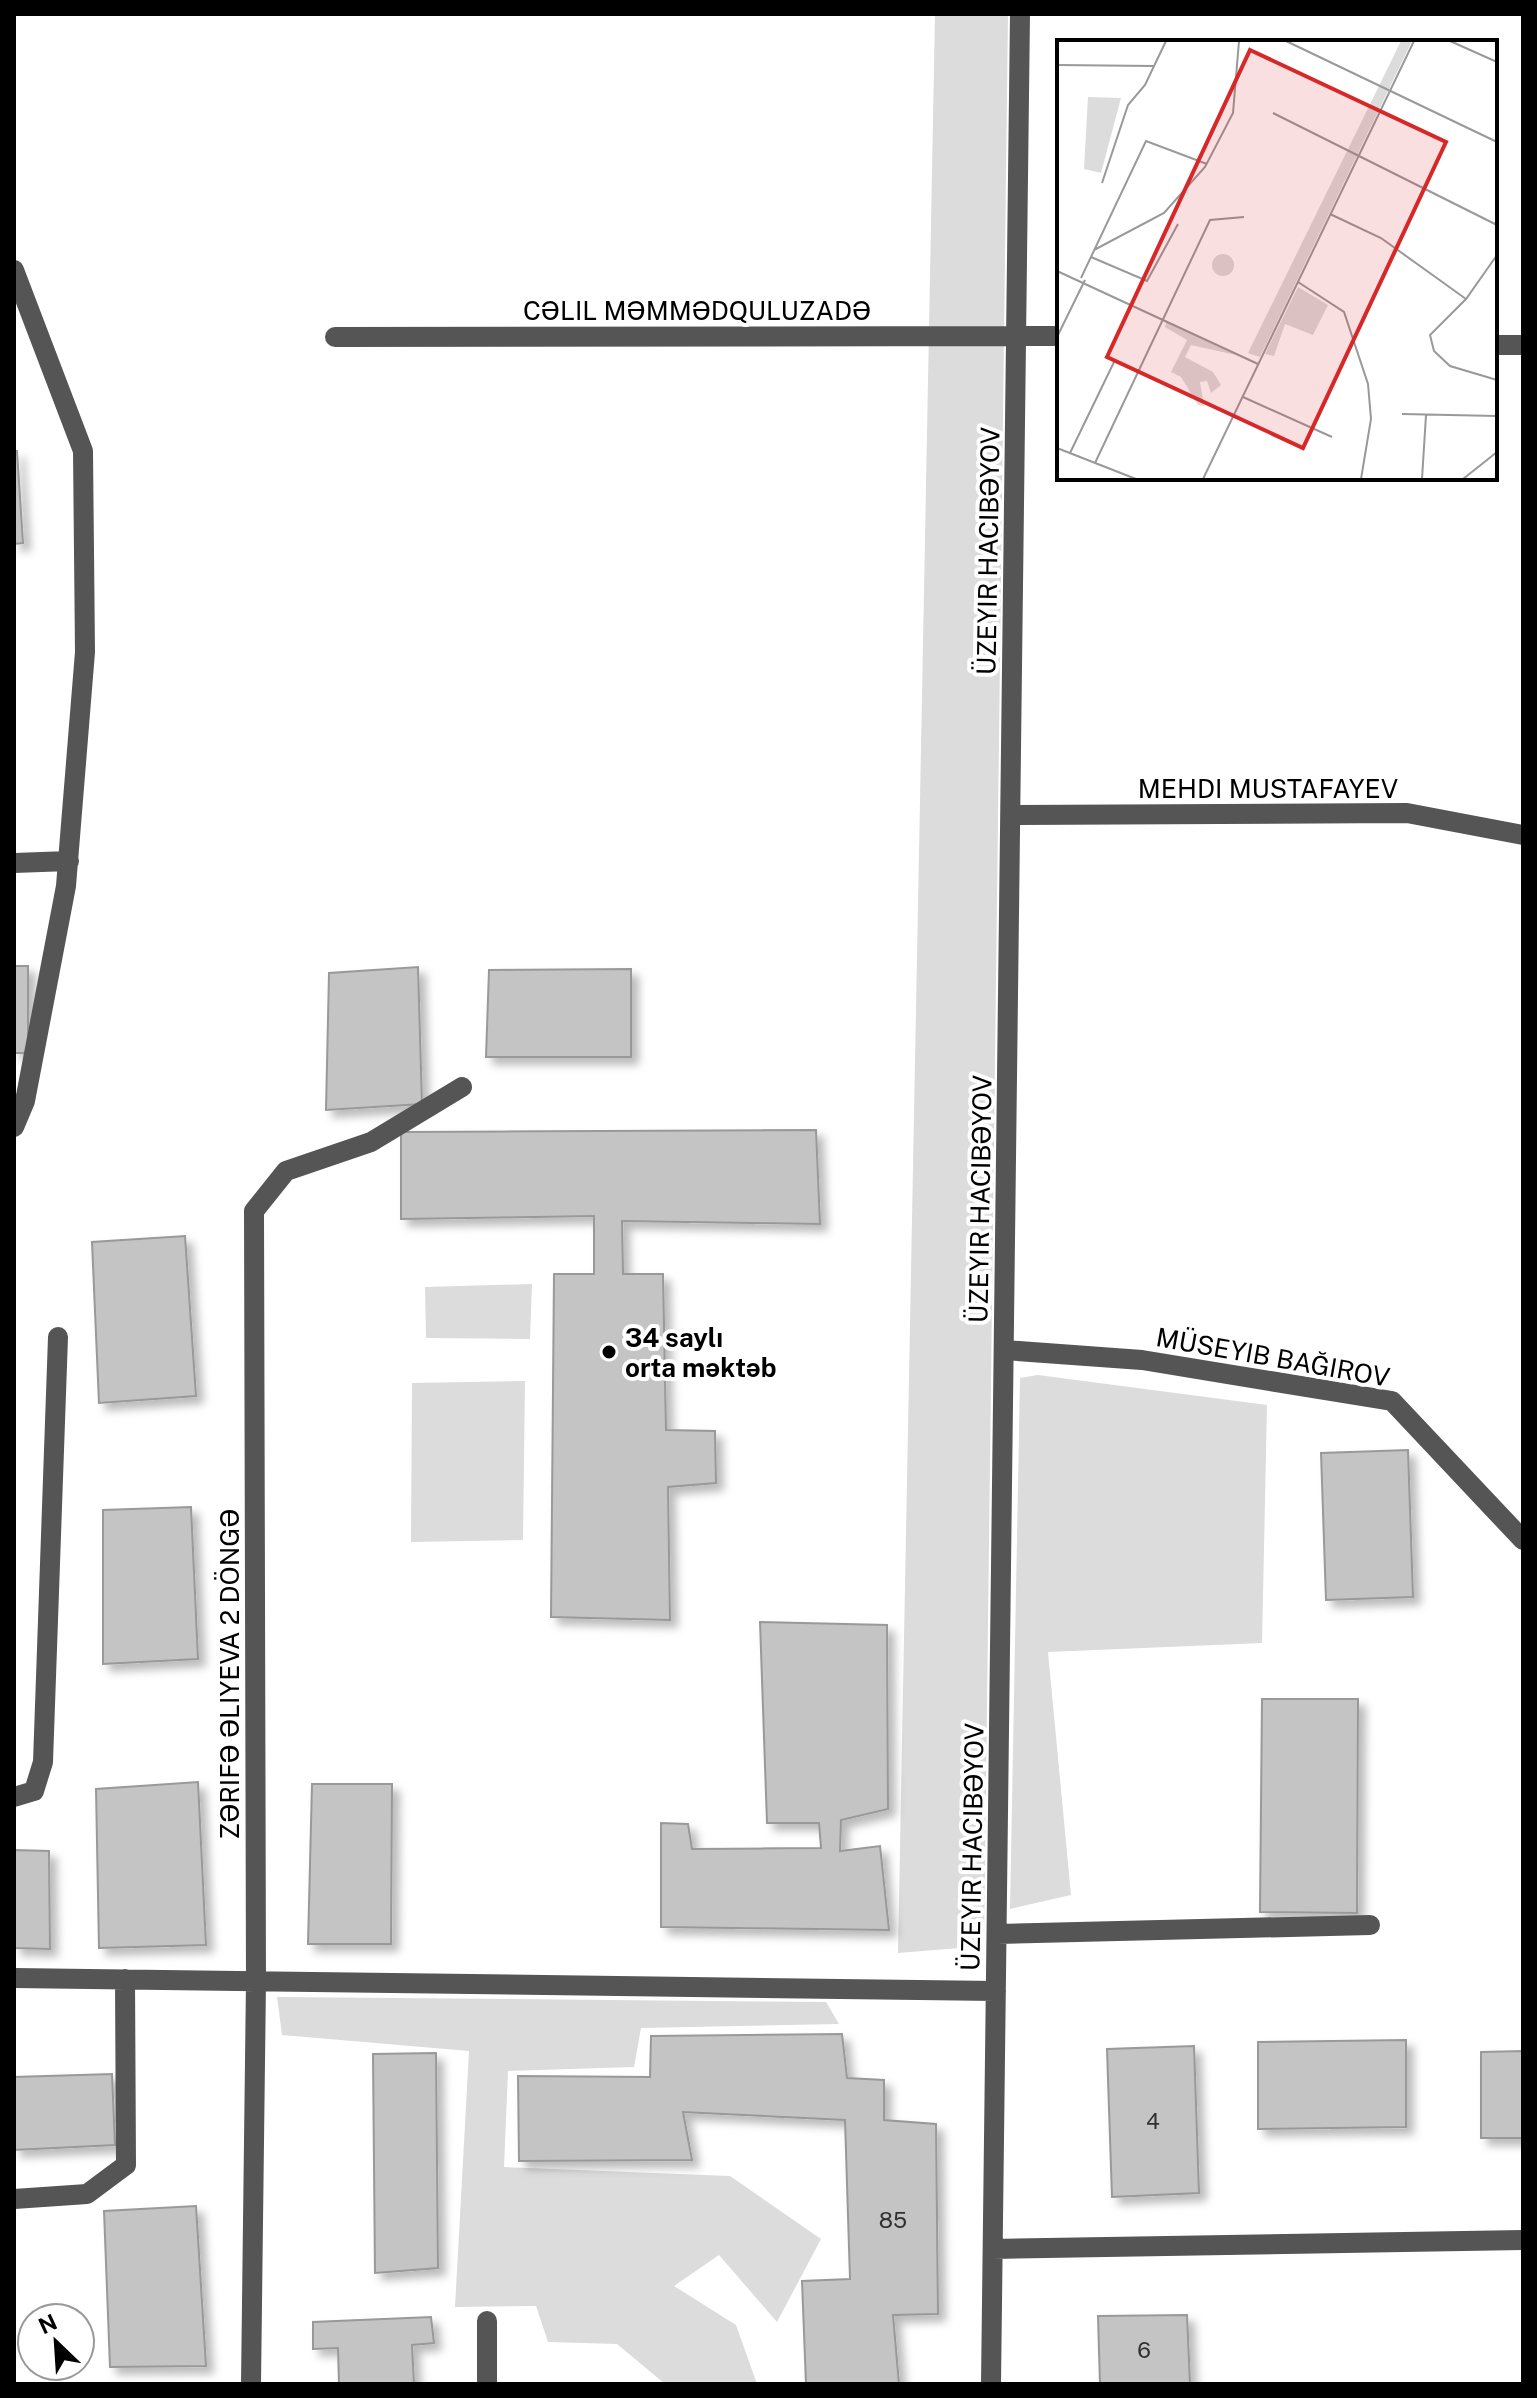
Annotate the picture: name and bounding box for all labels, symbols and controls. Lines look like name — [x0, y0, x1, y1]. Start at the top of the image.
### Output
inset map — [1057, 40, 1497, 480]
street label: CƏLIL MƏMMƏDQULUZADƏ — [523, 295, 871, 326]
street label: ÜZEYIR HACIBƏYOV — [970, 427, 1006, 675]
street label: MEHDI MUSTAFAYEV — [1138, 773, 1398, 804]
street label: ÜZEYIR HACIBƏYOV — [962, 1075, 998, 1323]
street label: MÜSEYIB BAĞIROV — [1154, 1321, 1392, 1393]
place label: 34 saylı orta məktəb — [625, 1322, 777, 1383]
marker: 34 saylı orta məktəb — [600, 1343, 618, 1361]
street label: ZƏRIFƏ ƏLIYEVA 2 DÖNGƏ — [214, 1509, 245, 1839]
street label: ÜZEYIR HACIBƏYOV — [954, 1723, 990, 1971]
house number: 4 — [1146, 2108, 1160, 2134]
house number: 85 — [879, 2207, 907, 2233]
north arrow — [16, 2302, 96, 2382]
text: N — [34, 2308, 61, 2339]
house number: 6 — [1137, 2337, 1151, 2363]

